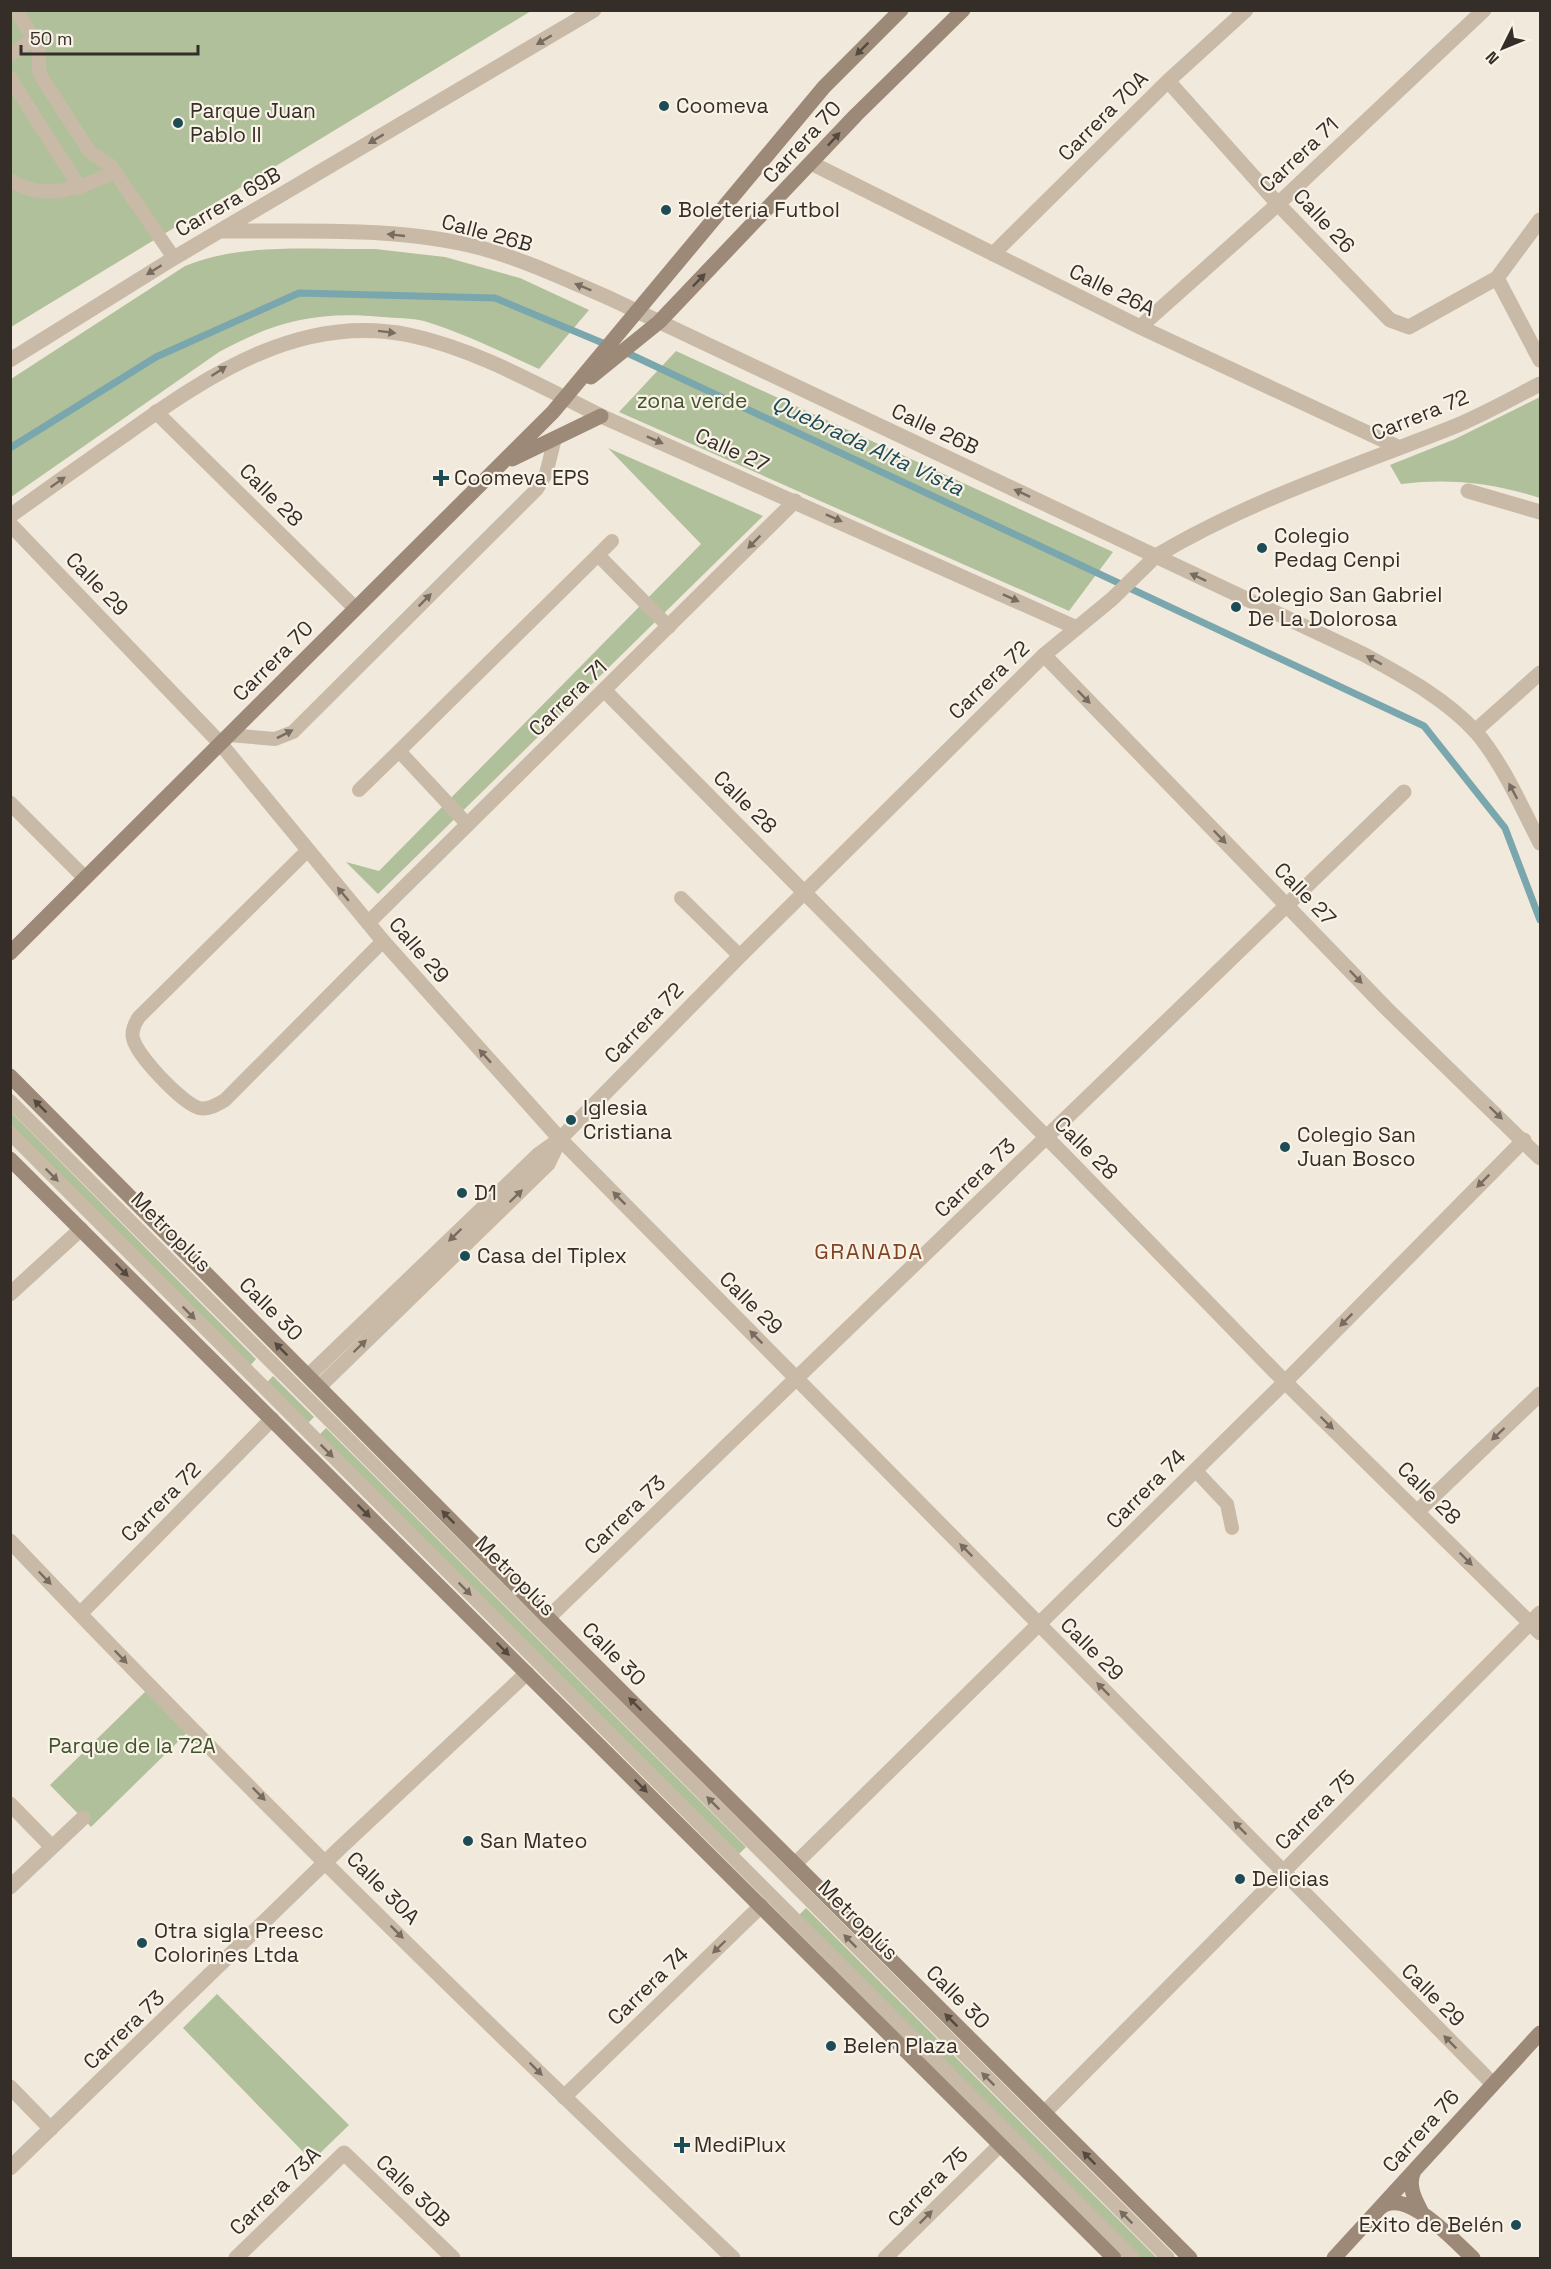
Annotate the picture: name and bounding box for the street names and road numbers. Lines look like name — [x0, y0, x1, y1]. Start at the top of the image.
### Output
street label: Carrera 70A — [1052, 65, 1154, 167]
street label: Carrera 70 — [756, 95, 847, 189]
street label: Carrera 71 — [1253, 111, 1344, 198]
street label: Carrera 69B — [170, 160, 286, 243]
street label: Calle 26 — [1287, 182, 1361, 259]
street label: Calle 26B — [439, 207, 536, 258]
street label: Calle 26A — [1065, 257, 1160, 322]
street label: Carrera 72 — [1367, 383, 1473, 446]
street label: Calle 26B — [887, 397, 983, 460]
street label: Calle 27 — [691, 421, 773, 478]
street label: Calle 28 — [234, 457, 309, 532]
street label: Calle 29 — [60, 546, 135, 621]
street label: Carrera 70 — [226, 614, 319, 707]
street label: Carrera 72 — [942, 634, 1035, 725]
street label: Carrera 71 — [523, 654, 613, 742]
street label: Calle 28 — [708, 764, 783, 839]
street label: Calle 27 — [1269, 856, 1342, 931]
street label: Calle 29 — [383, 911, 456, 988]
street label: Carrera 72 — [598, 976, 689, 1069]
street label: Calle 28 — [1049, 1110, 1124, 1185]
street label: Carrera 73 — [928, 1132, 1021, 1223]
street label: Metroplús — [125, 1186, 217, 1278]
street label: Calle 29 — [714, 1265, 789, 1340]
street label: Calle 30 — [234, 1271, 309, 1346]
street label: Carrera 74 — [1100, 1443, 1191, 1534]
street label: Calle 28 — [1392, 1455, 1467, 1530]
street label: Carrera 72 — [115, 1456, 207, 1548]
street label: Carrera 73 — [578, 1469, 671, 1560]
street label: Metroplús — [469, 1530, 561, 1622]
street label: Calle 29 — [1055, 1611, 1130, 1686]
street label: Calle 30 — [577, 1616, 652, 1691]
street label: Carrera 75 — [1269, 1764, 1361, 1856]
street label: Calle 30A — [341, 1845, 426, 1930]
street label: Metroplús — [812, 1874, 904, 1966]
street label: Carrera 74 — [602, 1940, 694, 2031]
street label: Calle 29 — [1396, 1957, 1471, 2032]
street label: Calle 30 — [921, 1959, 996, 2034]
street label: Carrera 73 — [77, 1984, 170, 2075]
street label: Carrera 76 — [1376, 2083, 1465, 2178]
street label: Carrera 73A — [223, 2141, 326, 2241]
street label: Carrera 75 — [882, 2141, 974, 2233]
street label: Calle 30B — [370, 2148, 456, 2233]

